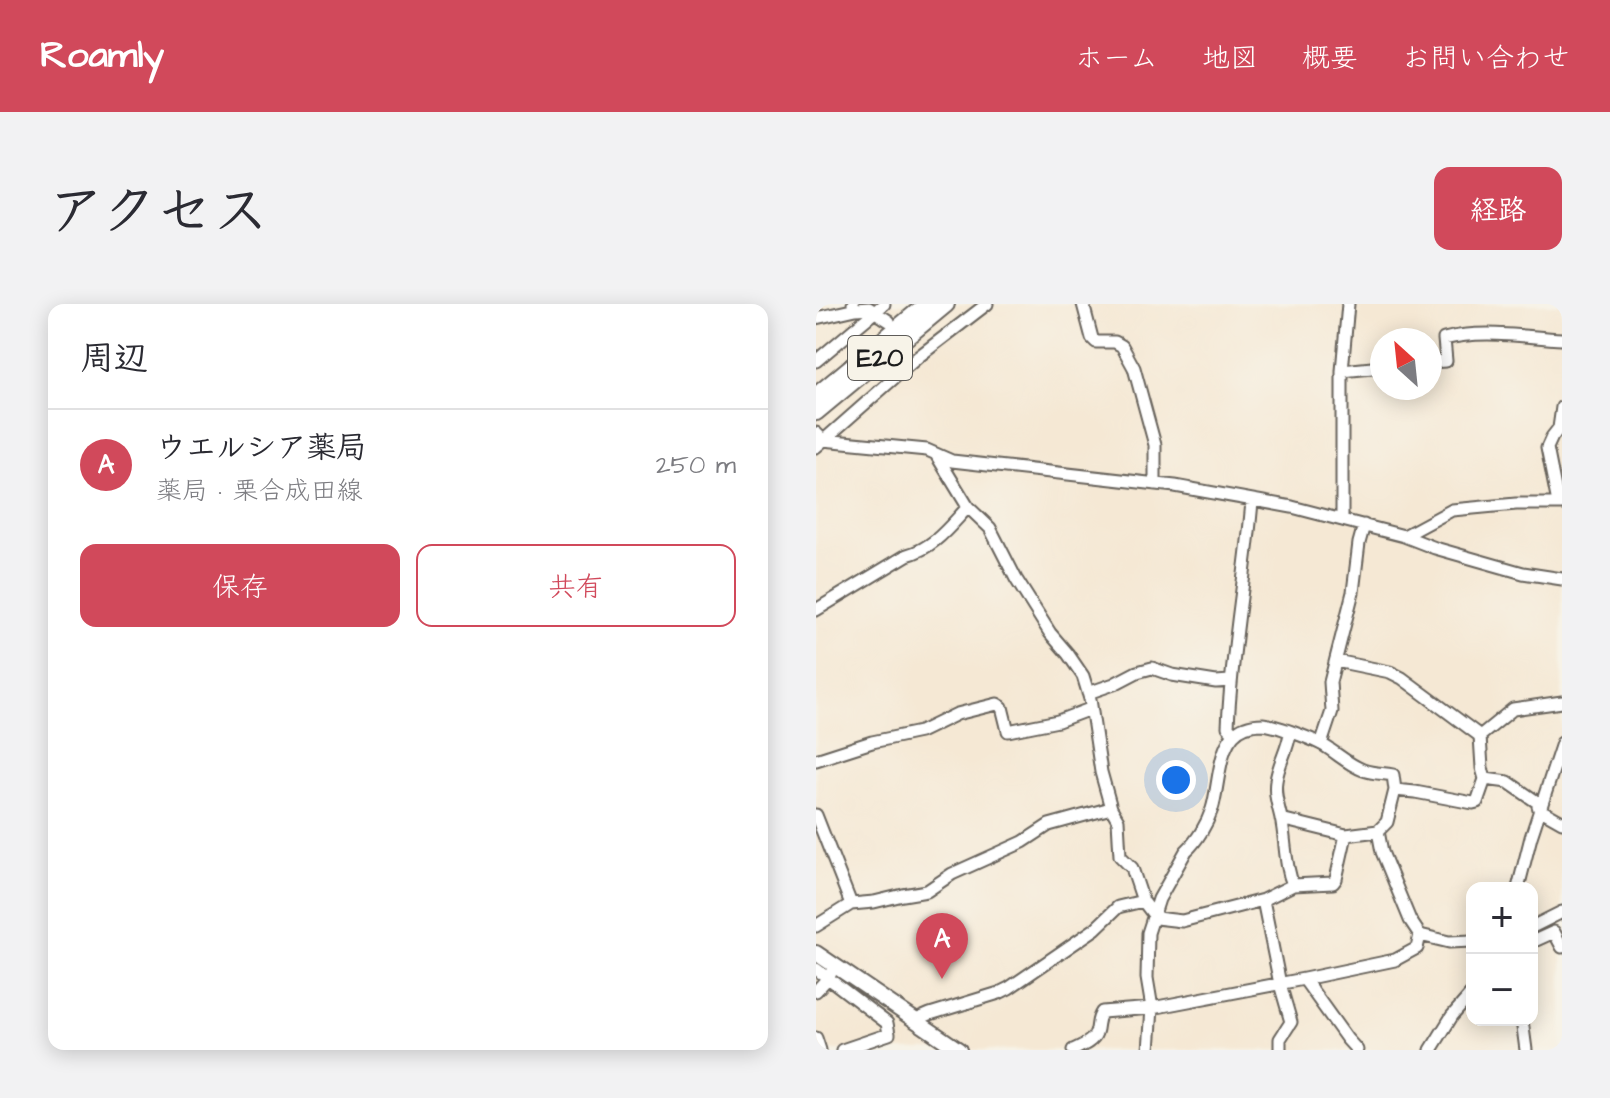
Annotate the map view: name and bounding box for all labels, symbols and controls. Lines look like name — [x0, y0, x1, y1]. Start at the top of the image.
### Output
text: Roamly — [40, 30, 164, 82]
text: ホーム — [1075, 39, 1158, 78]
text: 地図 — [1202, 39, 1258, 78]
text: 概要 — [1302, 39, 1358, 78]
text: お問い合わせ — [1402, 39, 1570, 78]
button: 経路 — [1434, 167, 1562, 250]
text: アクセス — [48, 174, 269, 252]
north arrow — [1370, 328, 1442, 400]
text: 周辺 — [80, 335, 148, 383]
road number: E20 — [848, 336, 912, 380]
text: ウエルシア薬局 — [156, 427, 367, 469]
text: A — [98, 447, 114, 483]
text: 250 m — [656, 447, 736, 483]
text: 薬局 · 栗合成田線 — [156, 473, 362, 509]
button: 保存 — [80, 544, 400, 627]
button: 共有 — [416, 544, 736, 627]
your location — [1156, 760, 1196, 800]
map controls — [1466, 882, 1538, 1026]
button: + — [1466, 882, 1538, 954]
pin: A — [916, 913, 968, 979]
button: − — [1466, 954, 1538, 1026]

